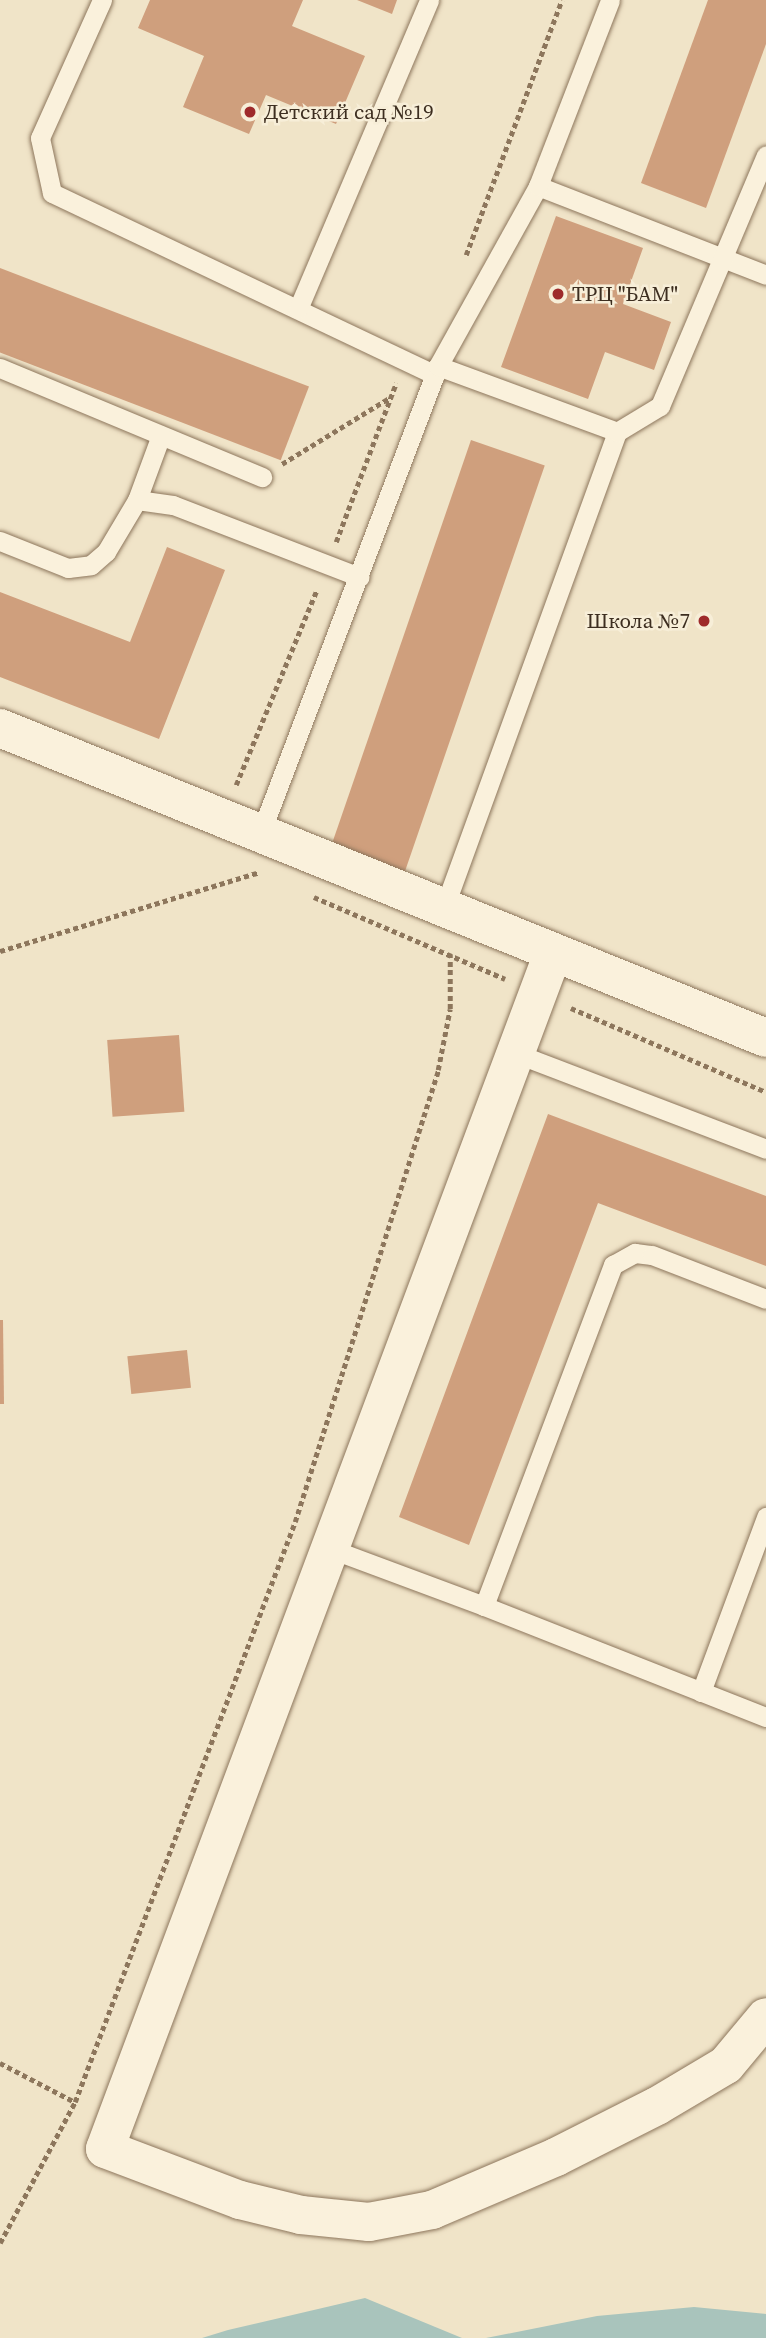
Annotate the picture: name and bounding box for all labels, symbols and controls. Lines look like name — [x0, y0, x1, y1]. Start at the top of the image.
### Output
place label: Детский сад №19 — [264, 99, 434, 125]
marker: Детский сад №19 — [242, 104, 258, 120]
place label: ТРЦ "БАМ" — [572, 281, 678, 307]
marker: ТРЦ "БАМ" — [550, 286, 566, 302]
place label: Школа №7 — [586, 608, 690, 634]
marker: Школа №7 — [696, 613, 712, 629]

